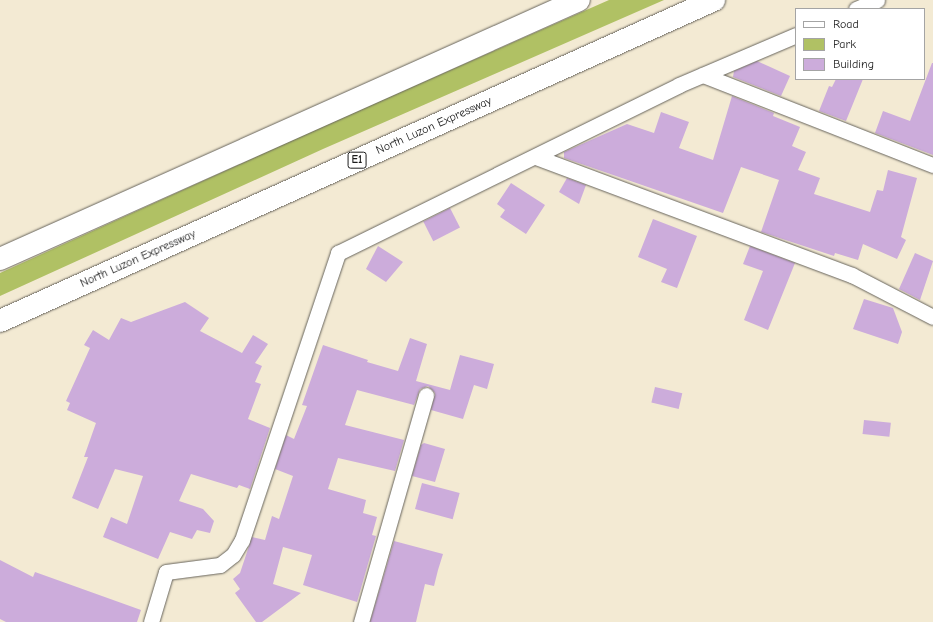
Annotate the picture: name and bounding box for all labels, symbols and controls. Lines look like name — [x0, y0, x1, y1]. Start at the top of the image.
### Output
legend — [795, 8, 925, 80]
text: Road — [833, 17, 859, 31]
text: Park — [833, 37, 856, 51]
text: Building — [833, 57, 874, 71]
street label: North Luzon Expressway — [374, 94, 494, 158]
road number: E1 — [347, 151, 367, 169]
street label: North Luzon Expressway — [78, 227, 198, 291]

